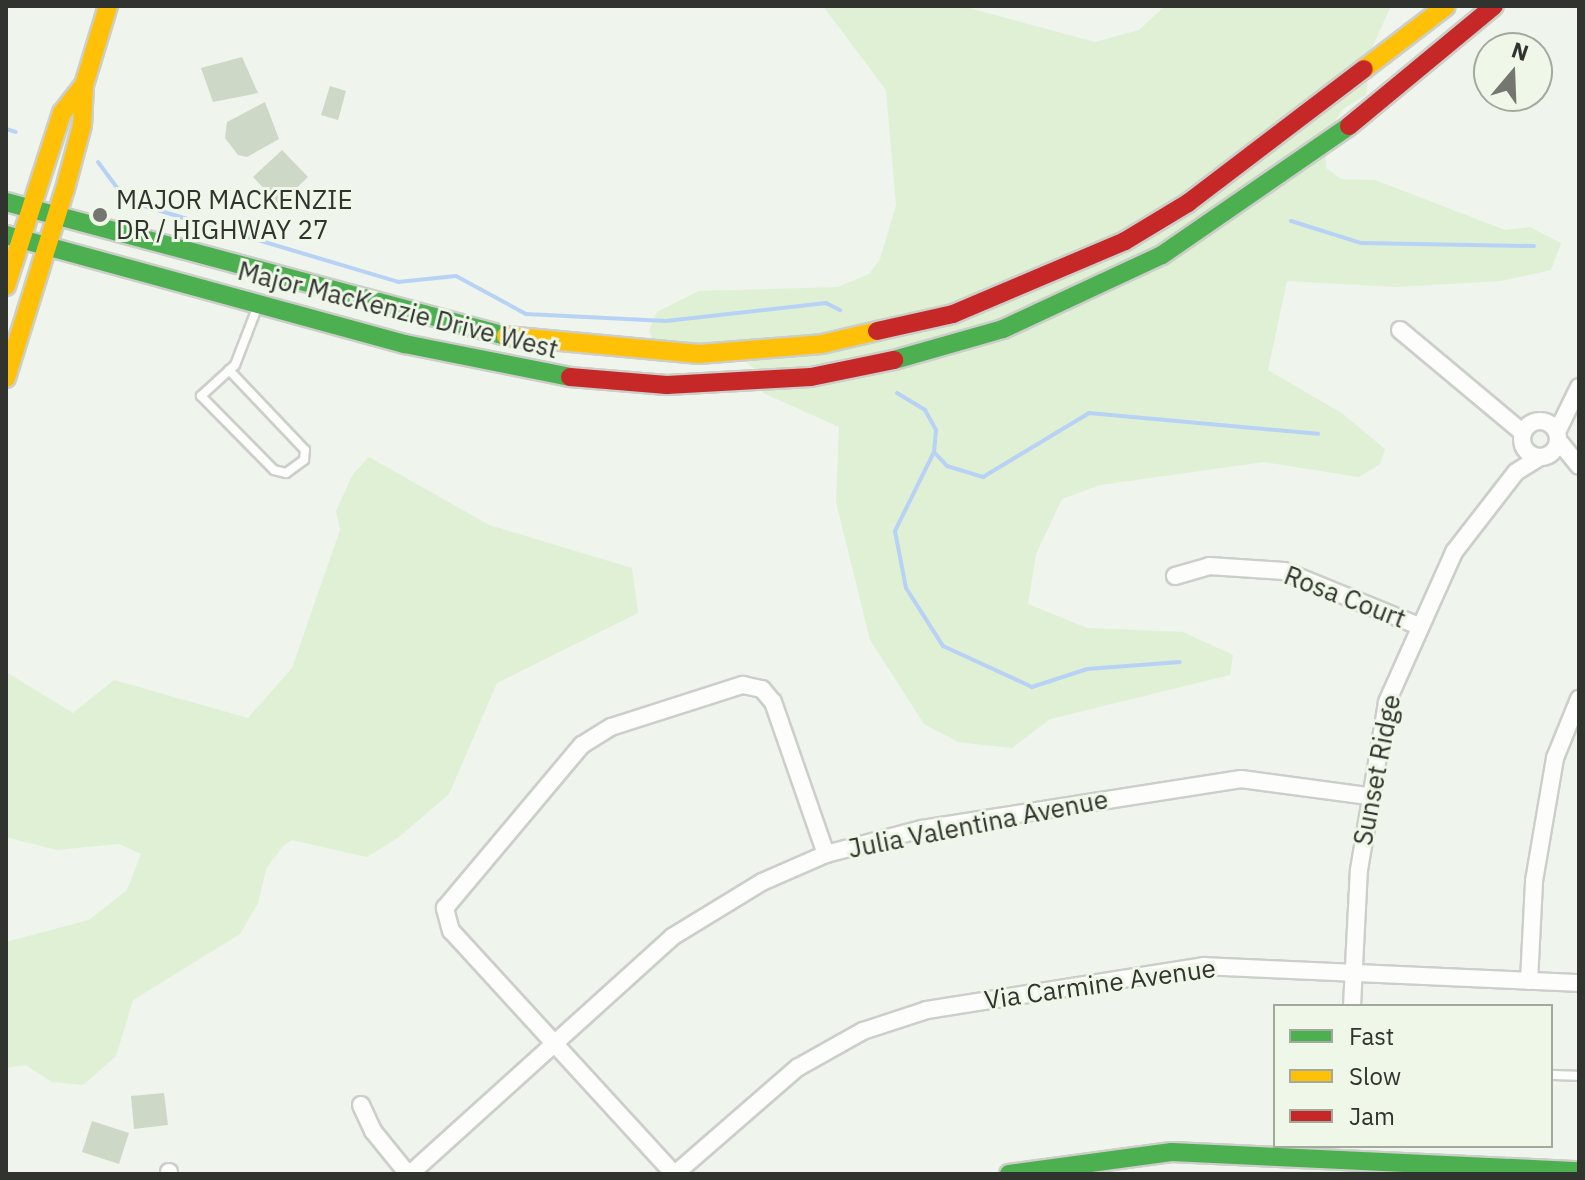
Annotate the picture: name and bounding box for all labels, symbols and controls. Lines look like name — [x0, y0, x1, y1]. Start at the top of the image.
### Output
north arrow — [1473, 32, 1553, 112]
text: N — [1508, 34, 1533, 67]
place label: MAJOR MACKENZIE DR / HIGHWAY 27 — [116, 184, 353, 246]
marker: MAJOR MACKENZIE DR / HIGHWAY 27 — [91, 206, 109, 224]
street label: Major MacKenzie Drive West — [235, 255, 561, 365]
street label: Rosa Court — [1280, 560, 1410, 634]
street label: Sunset Ridge — [1347, 692, 1407, 848]
street label: Julia Valentina Avenue — [845, 784, 1111, 864]
street label: Via Carmine Avenue — [982, 952, 1218, 1016]
legend — [1273, 1004, 1553, 1148]
text: Fast — [1349, 1020, 1394, 1052]
text: Slow — [1349, 1060, 1401, 1092]
text: Jam — [1349, 1100, 1395, 1132]

